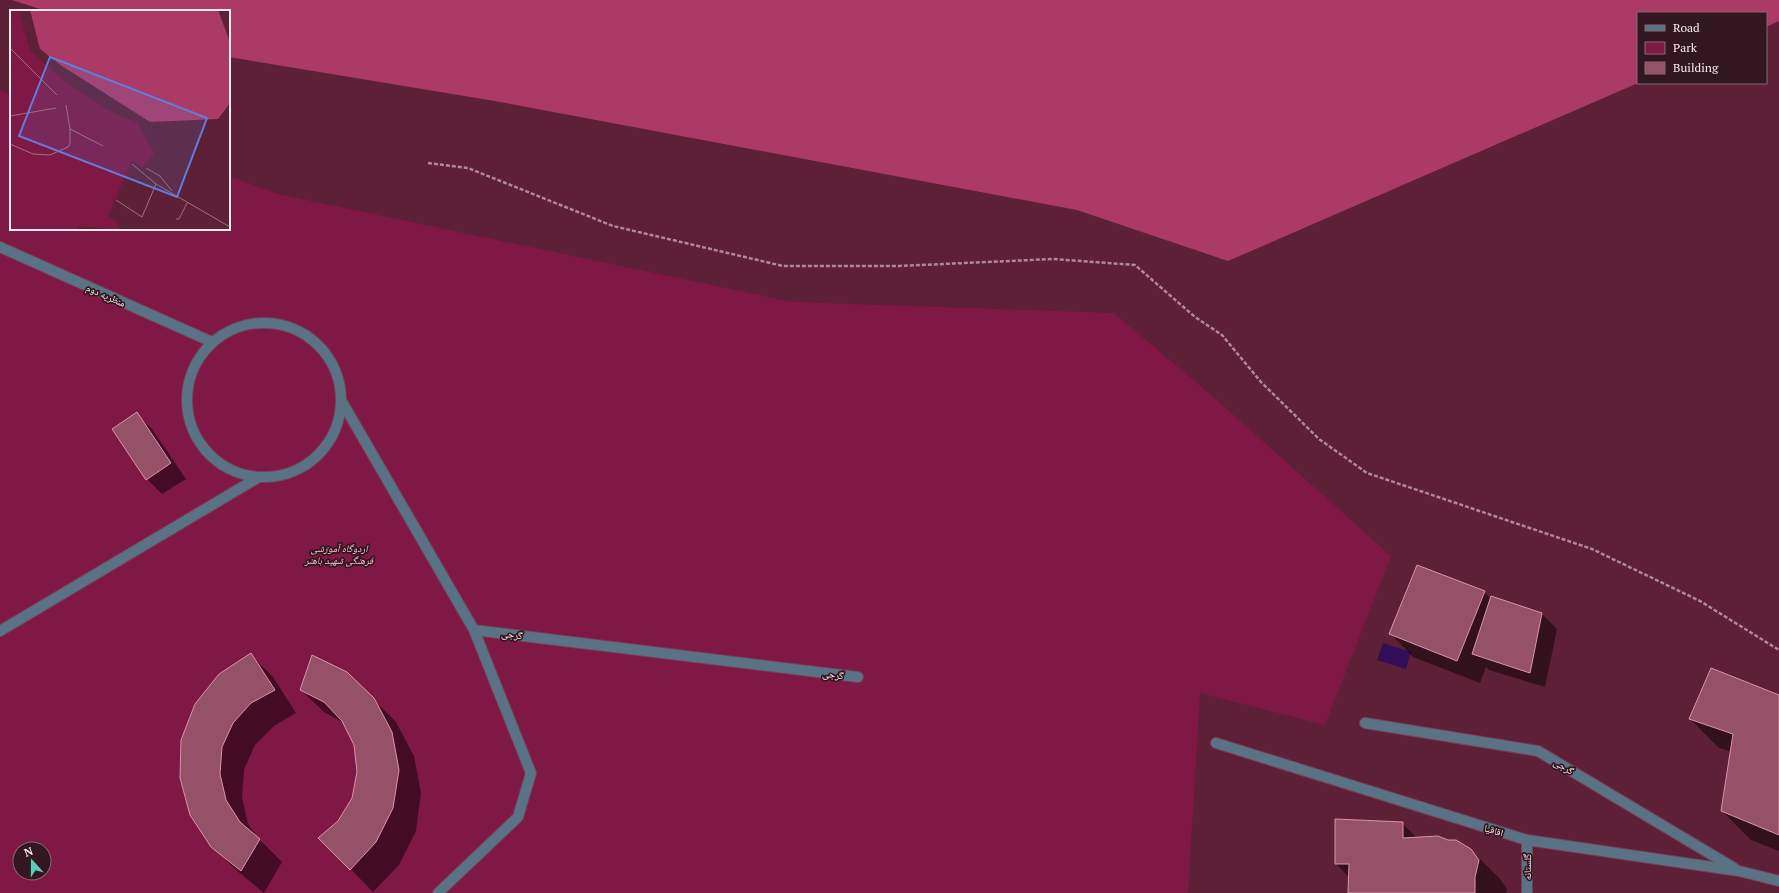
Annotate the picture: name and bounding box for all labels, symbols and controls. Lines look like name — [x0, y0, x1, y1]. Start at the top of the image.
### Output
inset map — [10, 10, 230, 230]
legend — [1637, 12, 1767, 84]
text: Road — [1673, 20, 1700, 35]
text: Park — [1673, 40, 1698, 55]
text: Building — [1673, 60, 1719, 75]
street label: منظریه دوم — [84, 281, 128, 311]
park label: اردوگاه آموزشی فرهنگی شهید باهنر — [304, 542, 374, 567]
street label: گرجی — [501, 627, 524, 642]
street label: گرجی — [822, 667, 845, 682]
street label: گرجی — [1551, 755, 1577, 778]
street label: اقاقیا — [1483, 821, 1505, 840]
north arrow — [12, 841, 52, 881]
text: N — [22, 843, 35, 860]
street label: گلستانه — [1521, 853, 1534, 880]

